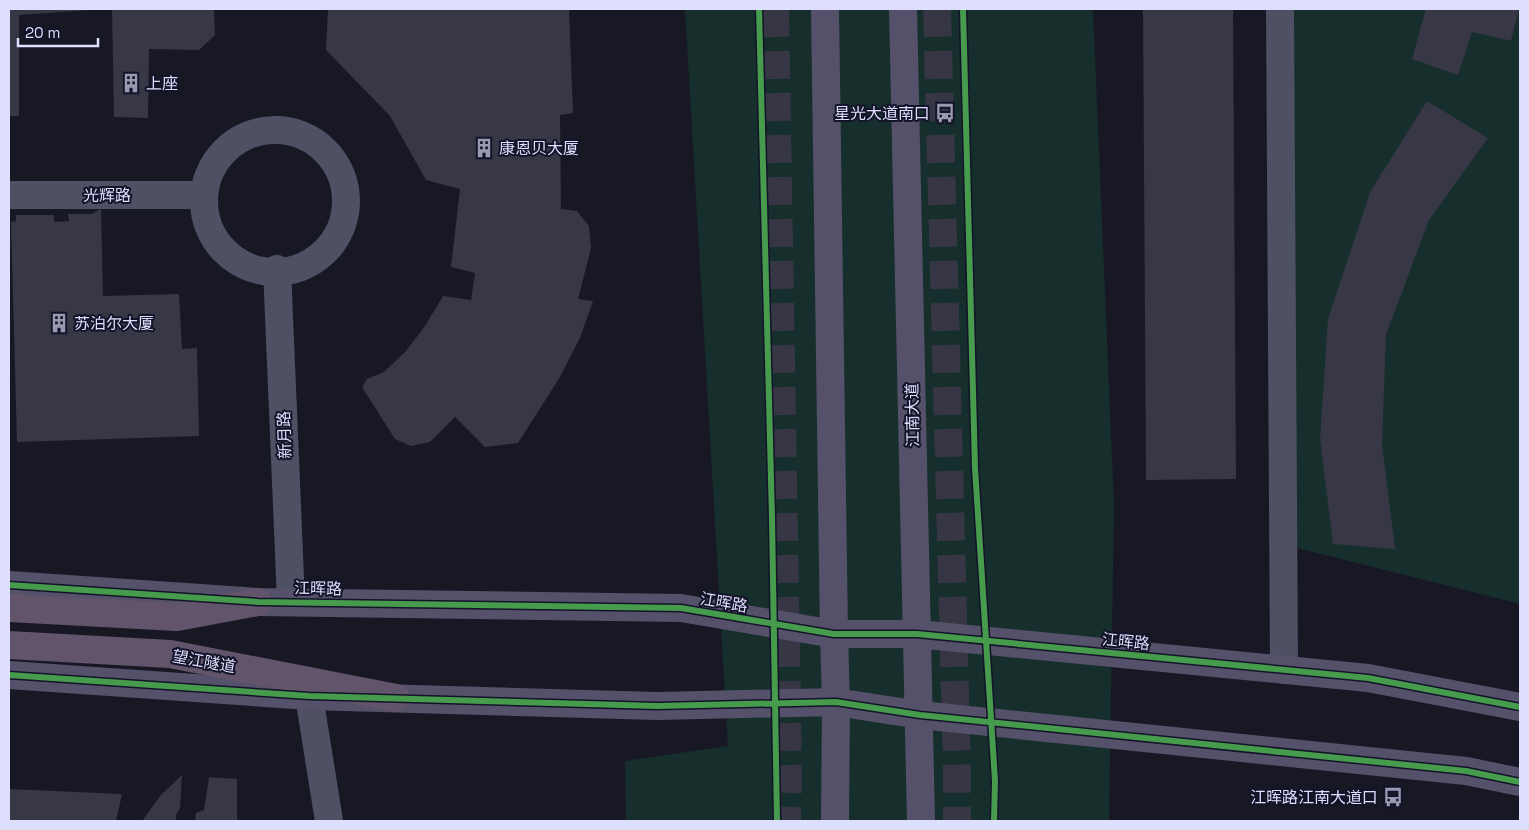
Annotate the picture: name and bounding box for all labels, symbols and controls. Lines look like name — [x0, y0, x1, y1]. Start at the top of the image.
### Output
scale bar — [18, 15, 98, 47]
text: 20 m — [25, 23, 60, 42]
building icon: 上座 — [120, 72, 142, 94]
place label: 上座 — [146, 73, 178, 94]
bus stop icon: 星光大道南口 — [934, 102, 956, 124]
place label: 星光大道南口 — [834, 103, 930, 124]
building icon: 康恩贝大厦 — [473, 137, 495, 159]
place label: 康恩贝大厦 — [499, 138, 579, 159]
street label: 光辉路 — [83, 185, 131, 206]
building icon: 苏泊尔大厦 — [48, 312, 70, 334]
place label: 苏泊尔大厦 — [74, 313, 154, 334]
street label: 江南大道 — [901, 383, 924, 447]
street label: 新月路 — [273, 411, 296, 459]
street label: 江晖路 — [294, 578, 342, 599]
street label: 江晖路 — [698, 588, 749, 617]
street label: 江晖路 — [1101, 629, 1151, 654]
street label: 望江隧道 — [171, 646, 237, 677]
bus stop icon: 江晖路江南大道口 — [1382, 786, 1404, 808]
place label: 江晖路江南大道口 — [1250, 787, 1378, 808]

